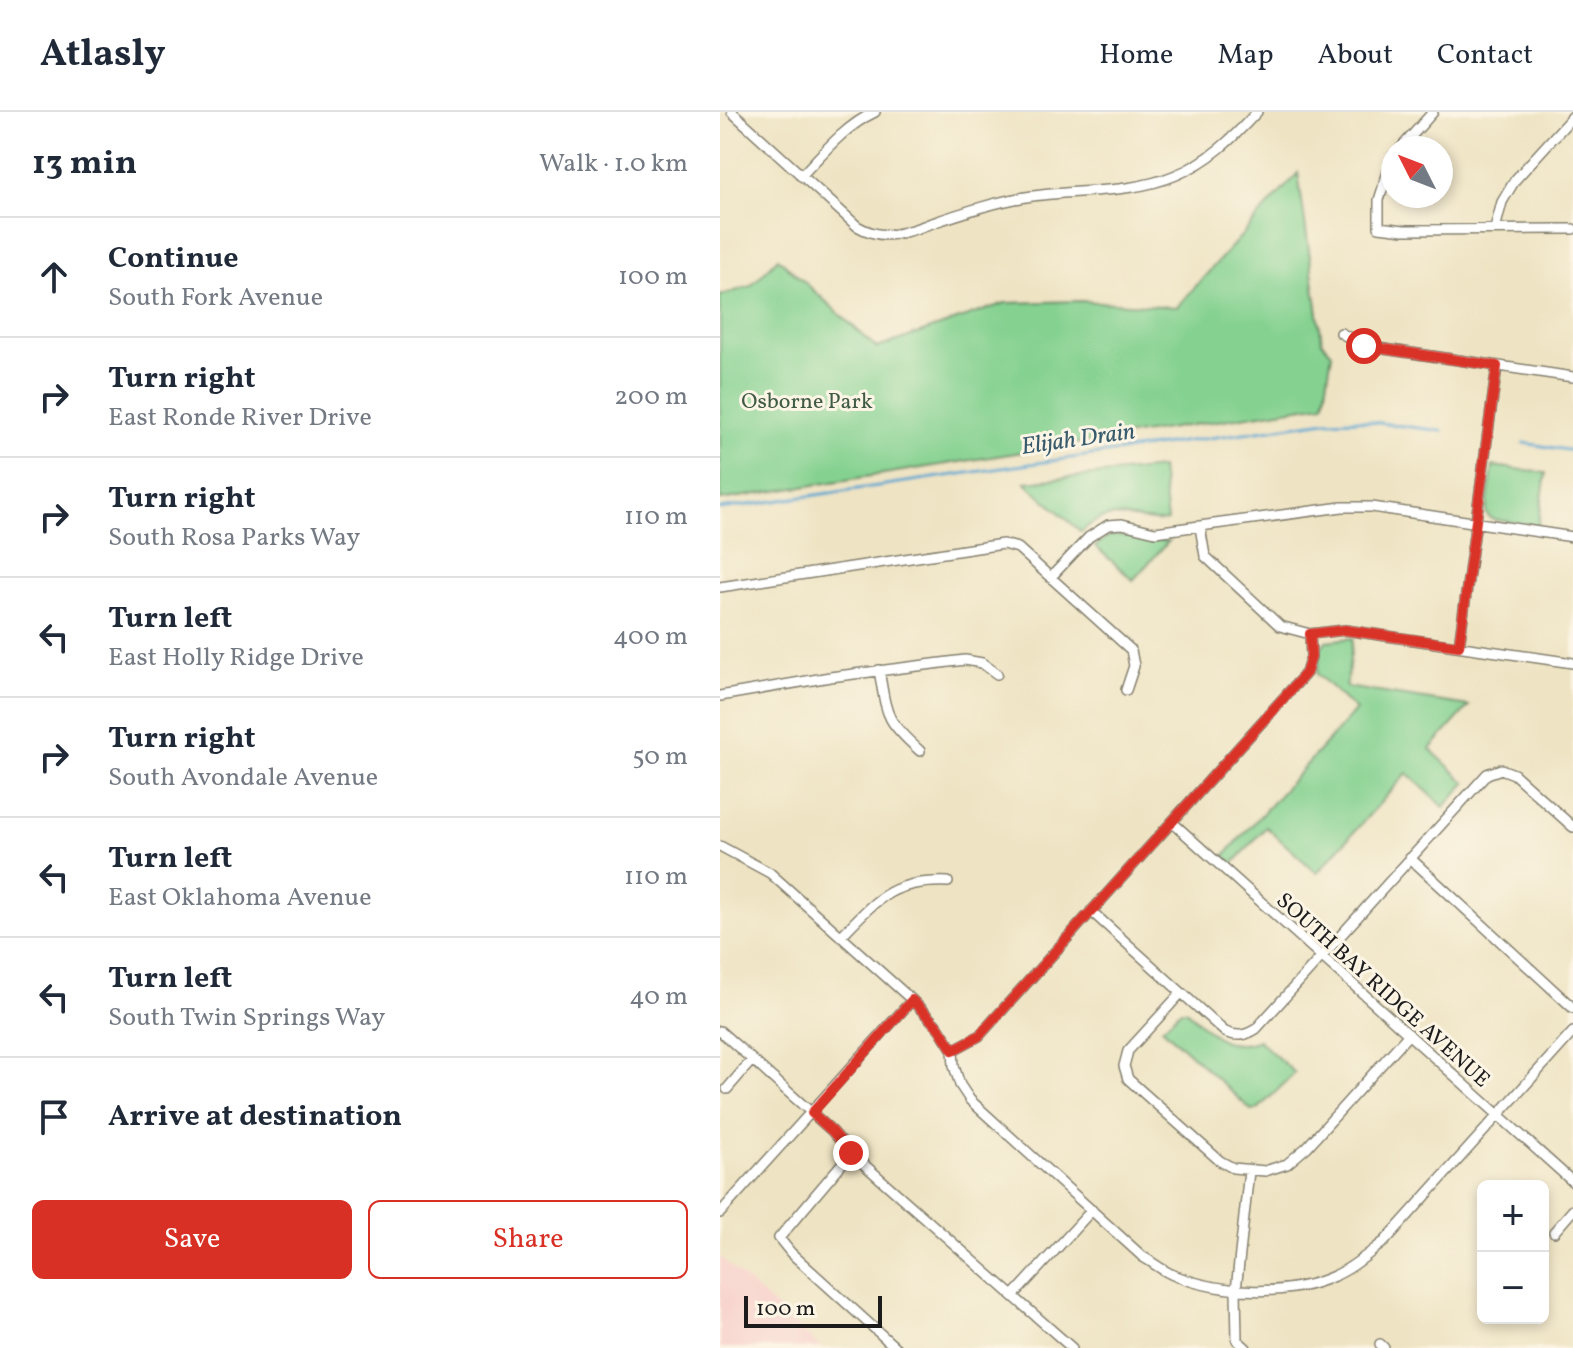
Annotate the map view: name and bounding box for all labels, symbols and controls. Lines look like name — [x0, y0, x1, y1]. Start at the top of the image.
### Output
text: Atlasly — [40, 29, 166, 82]
text: Home — [1099, 36, 1173, 75]
text: Map — [1217, 36, 1273, 75]
text: About — [1317, 36, 1393, 75]
text: Contact — [1437, 36, 1533, 75]
north arrow — [1381, 136, 1453, 208]
text: 13 min — [32, 141, 137, 188]
text: Walk · 1.0 km — [539, 146, 688, 182]
text: Continue — [108, 238, 239, 280]
icon: ahead — [32, 255, 76, 299]
text: 100 m — [618, 259, 688, 295]
text: South Fork Avenue — [108, 280, 323, 316]
route start — [1346, 328, 1382, 364]
text: Turn right — [108, 358, 256, 400]
icon: right — [32, 375, 76, 419]
text: 200 m — [614, 379, 688, 415]
park label: Osborne Park — [741, 387, 873, 418]
text: East Ronde River Drive — [108, 400, 372, 436]
water label: Elijah Drain — [1019, 415, 1137, 465]
text: Turn right — [108, 478, 256, 520]
icon: right — [32, 495, 76, 539]
text: 110 m — [624, 499, 688, 535]
text: South Rosa Parks Way — [108, 520, 360, 556]
text: Turn left — [108, 598, 232, 640]
icon: left — [32, 615, 76, 659]
text: 400 m — [613, 619, 688, 655]
text: East Holly Ridge Drive — [108, 640, 364, 676]
text: Turn right — [108, 718, 256, 760]
icon: right — [32, 735, 76, 779]
text: 50 m — [632, 739, 688, 775]
text: South Avondale Avenue — [108, 760, 378, 796]
text: Turn left — [108, 838, 232, 880]
icon: left — [32, 855, 76, 899]
text: 110 m — [624, 859, 688, 895]
text: East Oklahoma Avenue — [108, 880, 371, 916]
street label: SOUTH BAY RIDGE AVENUE — [1269, 886, 1496, 1095]
text: Turn left — [108, 958, 232, 1000]
icon: left — [32, 975, 76, 1019]
text: 40 m — [629, 979, 688, 1015]
text: South Twin Springs Way — [108, 1000, 385, 1036]
icon: arrive — [32, 1095, 76, 1139]
text: Arrive at destination — [108, 1096, 402, 1138]
route end — [833, 1135, 869, 1171]
map controls — [1477, 1180, 1549, 1324]
button: + — [1477, 1180, 1549, 1252]
button: Save — [32, 1200, 352, 1279]
button: Share — [368, 1200, 688, 1279]
button: − — [1477, 1252, 1549, 1324]
scale bar — [744, 1292, 882, 1328]
text: 100 m — [756, 1294, 815, 1325]

